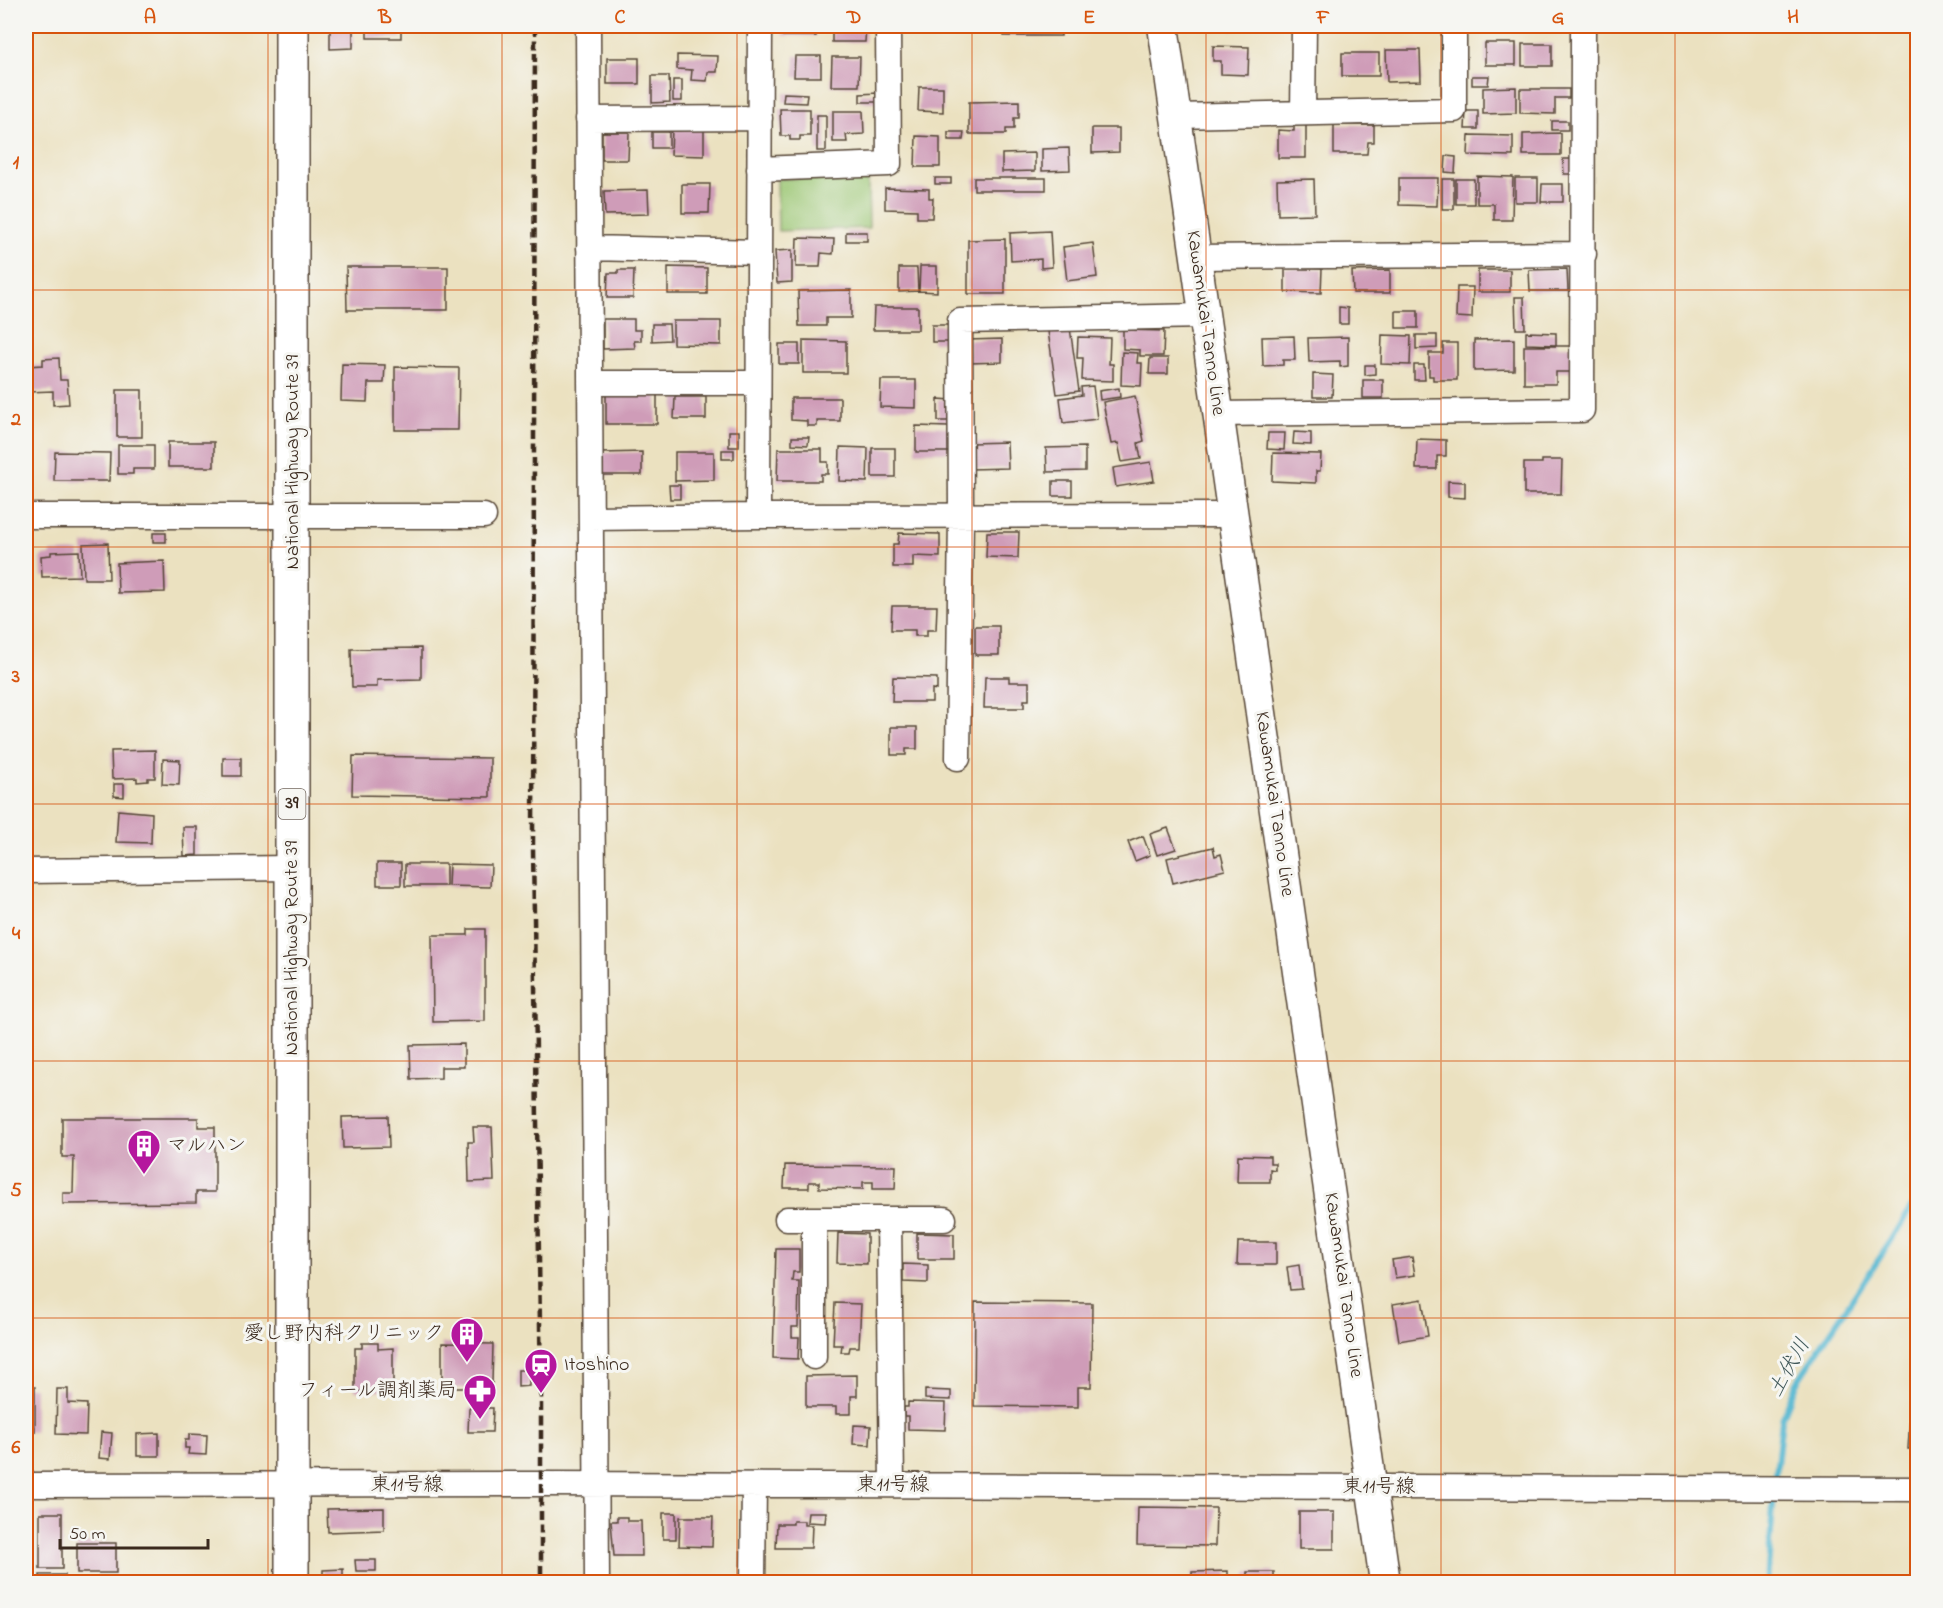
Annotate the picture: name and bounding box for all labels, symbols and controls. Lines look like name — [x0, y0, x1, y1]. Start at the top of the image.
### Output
text: A — [144, 4, 156, 33]
text: B — [377, 4, 392, 33]
text: C — [615, 4, 626, 33]
text: D — [846, 4, 861, 33]
text: E — [1083, 4, 1095, 33]
text: F — [1316, 4, 1330, 33]
text: G — [1552, 4, 1565, 33]
text: H — [1787, 4, 1799, 33]
text: 1 — [13, 149, 20, 178]
street label: Kawamukai Tanno Line — [1178, 229, 1232, 417]
street label: National Highway Route 39 — [279, 355, 309, 569]
text: 2 — [10, 406, 21, 435]
text: 3 — [11, 663, 20, 692]
street label: Kawamukai Tanno Line — [1247, 710, 1301, 898]
road number: 39 — [278, 789, 306, 819]
street label: National Highway Route 39 — [278, 841, 308, 1055]
text: 4 — [12, 920, 21, 949]
building icon: マルハン — [126, 1128, 162, 1175]
place label: マルハン — [167, 1132, 246, 1161]
text: 5 — [10, 1177, 22, 1206]
street label: Kawamukai Tanno Line — [1316, 1191, 1370, 1379]
building icon: 愛し野内科クリニック — [449, 1316, 485, 1363]
place label: 愛し野内科クリニック — [244, 1320, 444, 1349]
water label: 土伏川 — [1762, 1333, 1818, 1403]
station icon: Itoshino — [523, 1347, 559, 1394]
place label: Itoshino — [564, 1351, 629, 1380]
pharmacy icon: フィール調剤薬局 — [462, 1373, 498, 1420]
place label: フィール調剤薬局 — [298, 1377, 457, 1406]
text: 6 — [12, 1434, 21, 1463]
street label: 東11号線 — [371, 1471, 443, 1500]
street label: 東11号線 — [857, 1471, 929, 1500]
street label: 東11号線 — [1343, 1473, 1415, 1502]
scale bar — [60, 1512, 208, 1550]
text: 50 m — [69, 1522, 106, 1548]

